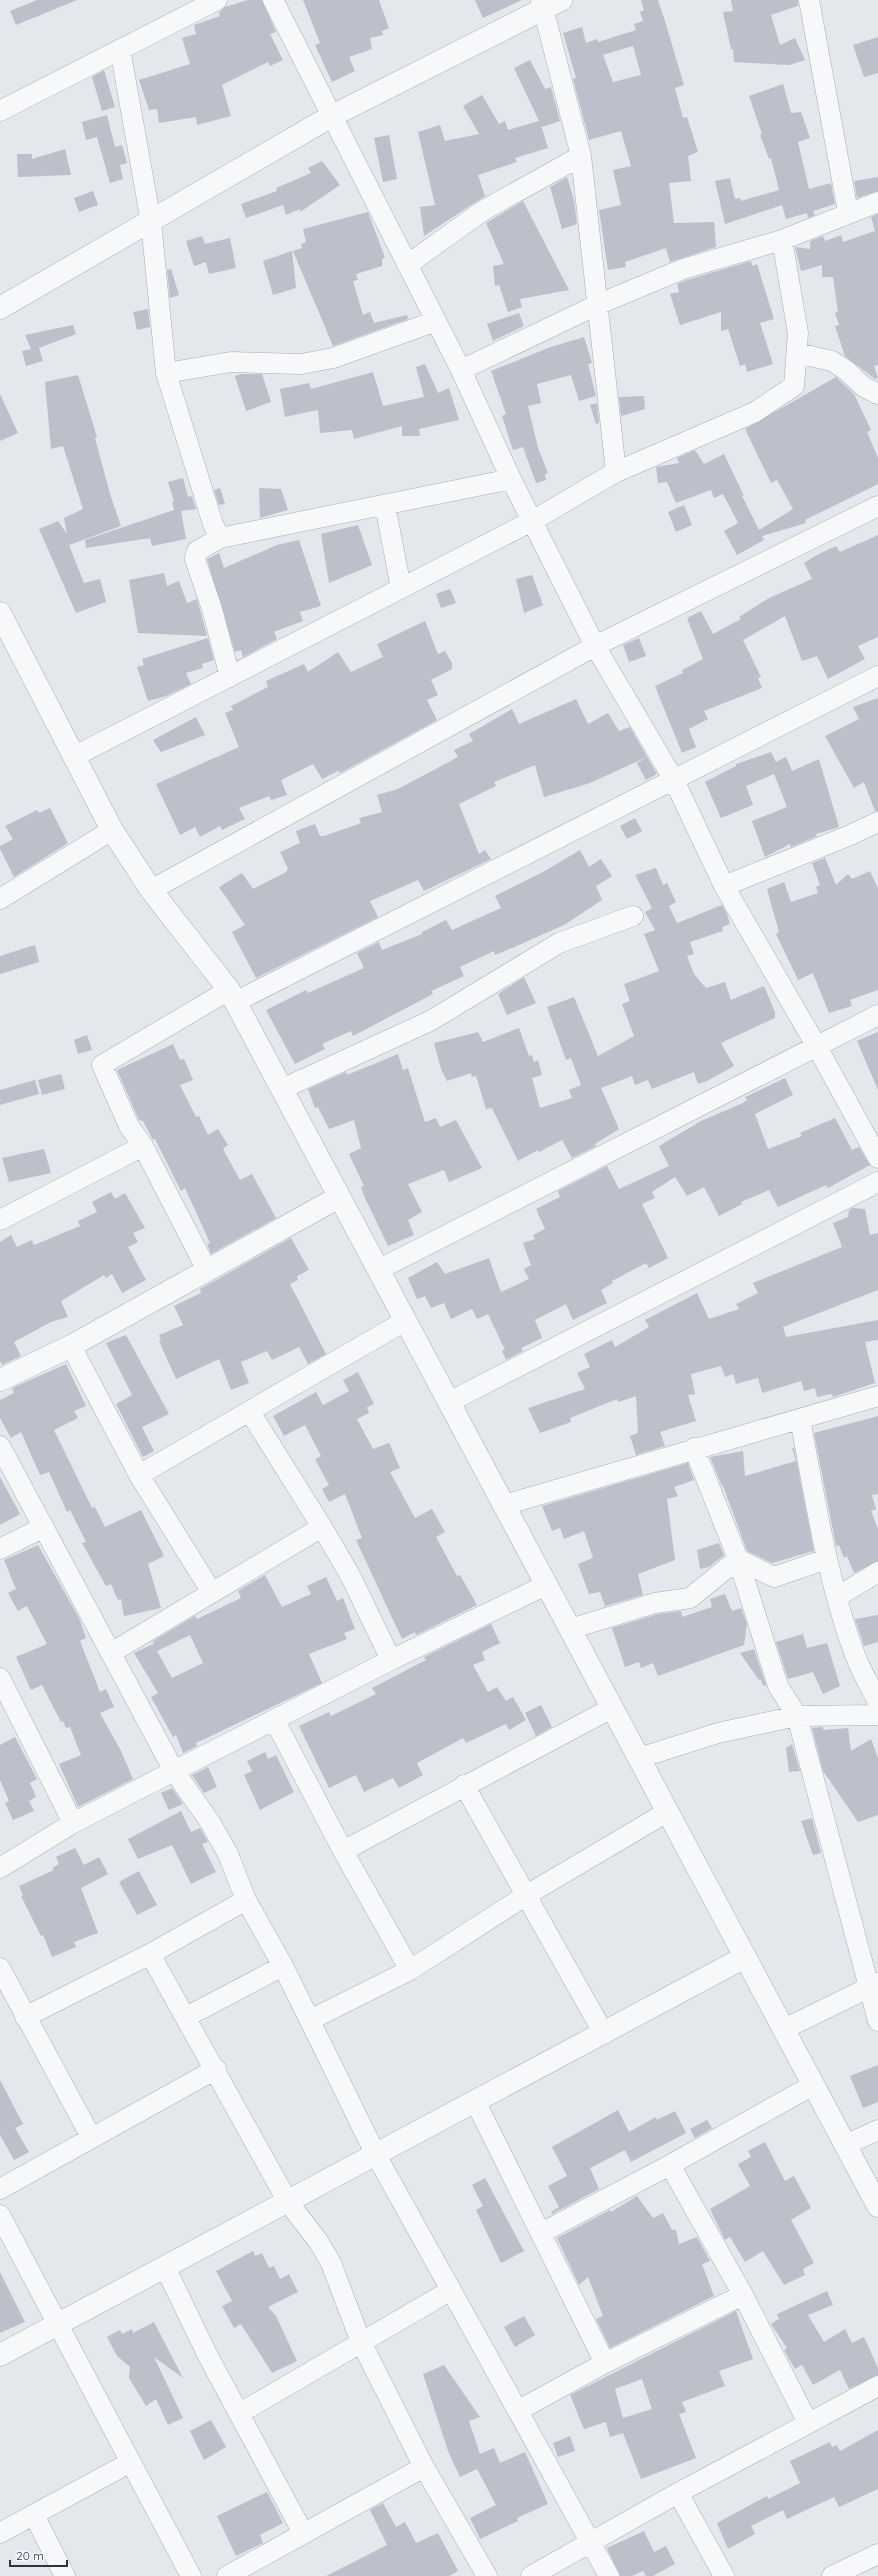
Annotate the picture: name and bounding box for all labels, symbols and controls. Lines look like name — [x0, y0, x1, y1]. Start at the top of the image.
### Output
scale bar — [10, 2542, 67, 2568]
text: 20 m — [16, 2548, 44, 2563]

